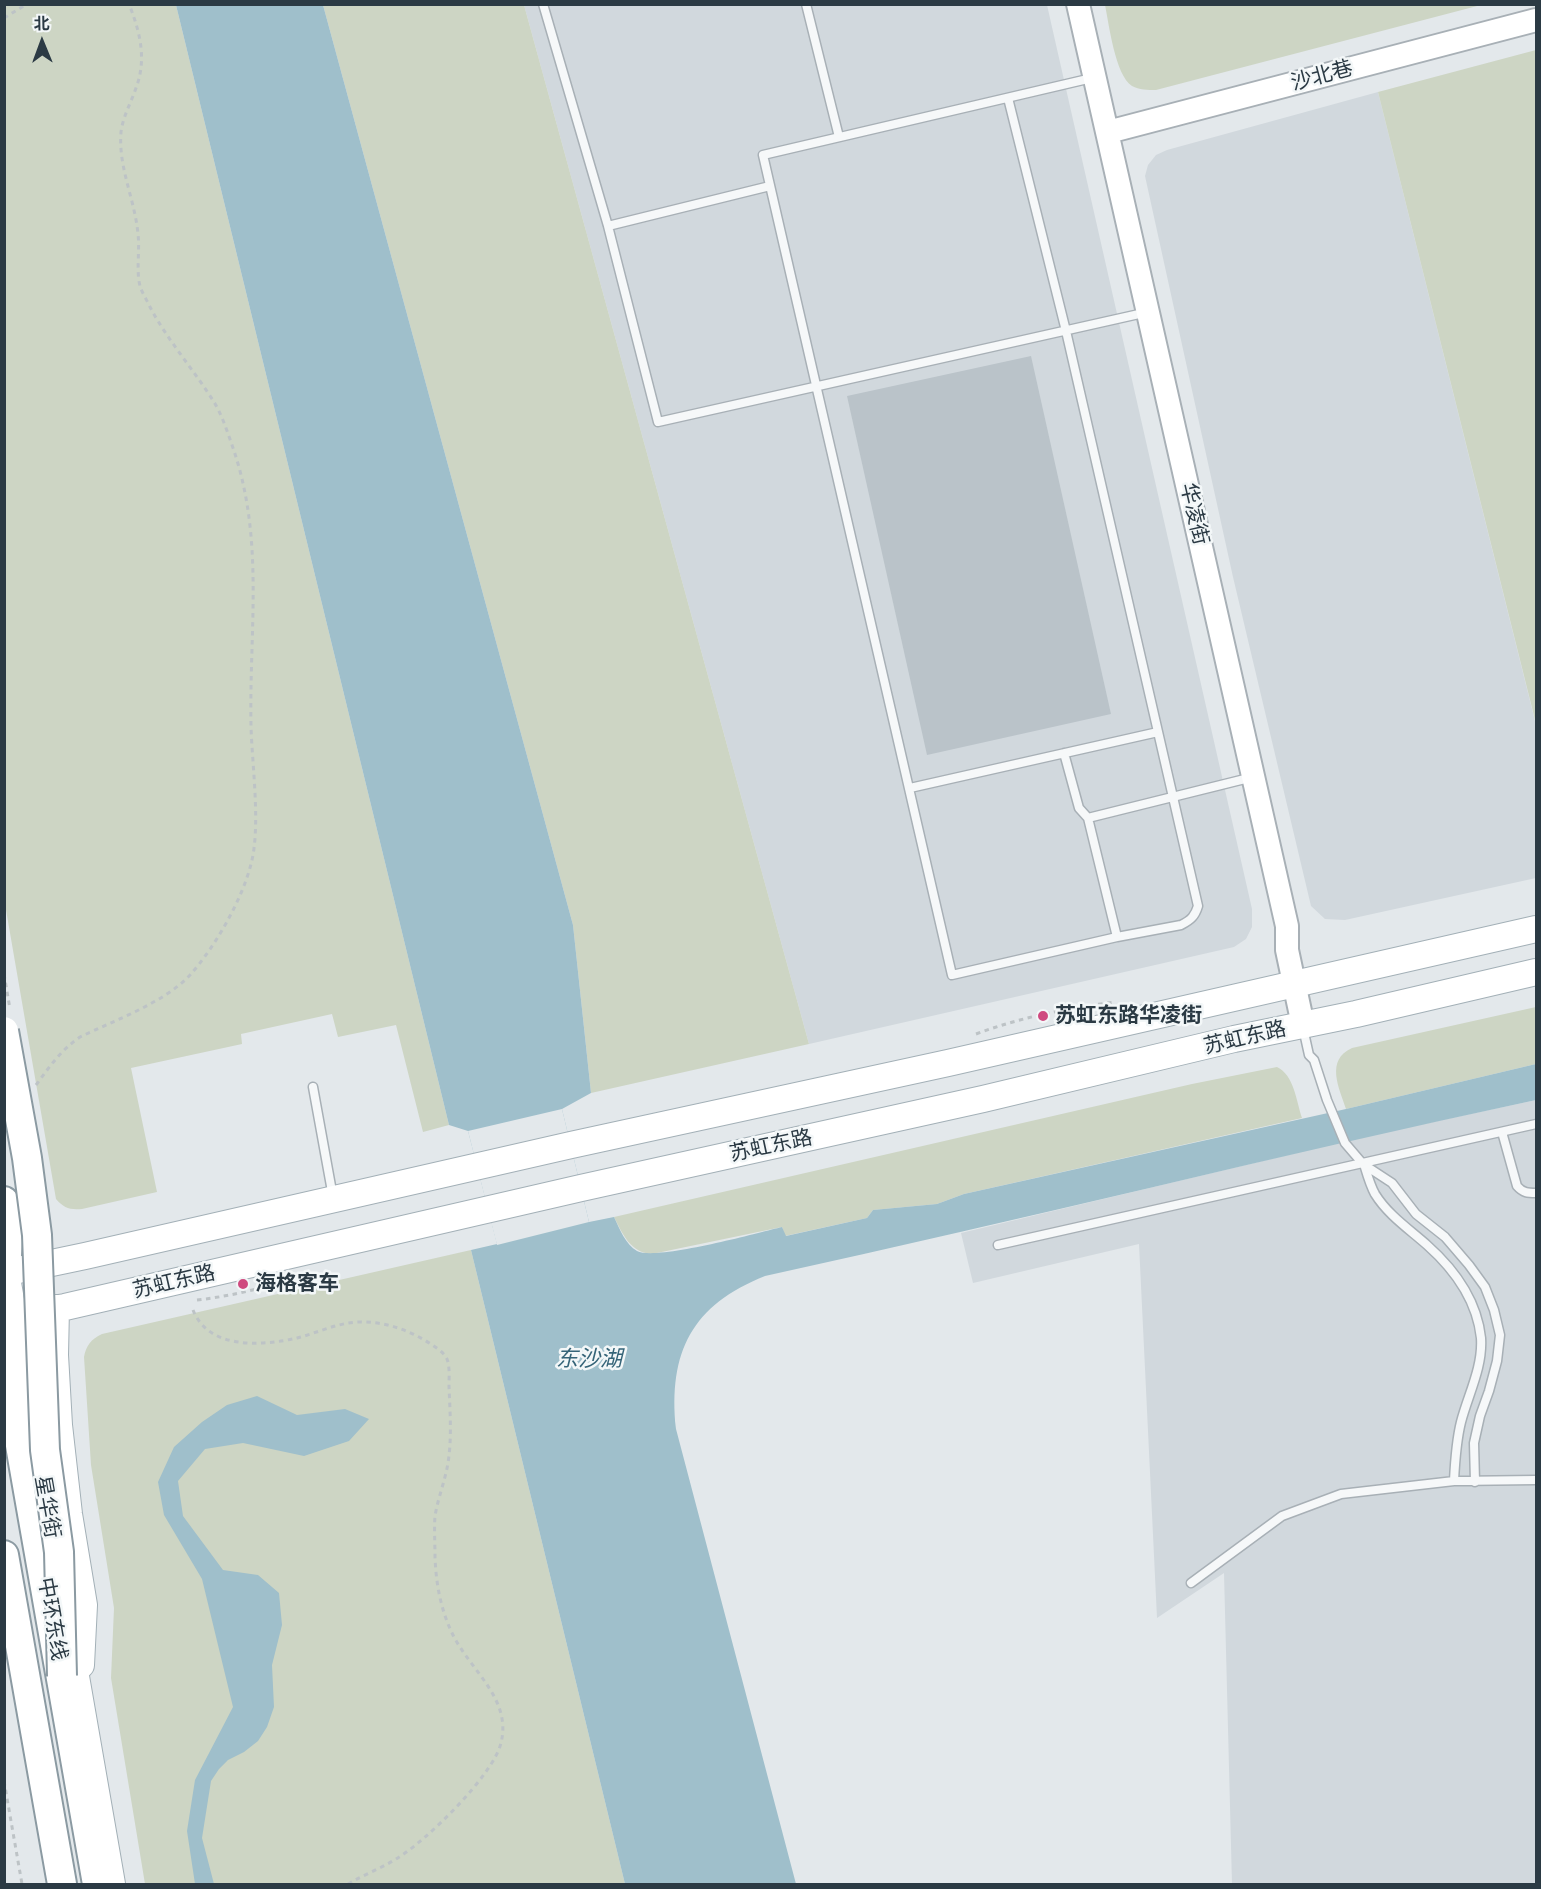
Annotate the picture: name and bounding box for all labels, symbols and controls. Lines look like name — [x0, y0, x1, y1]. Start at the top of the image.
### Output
north arrow — [12, 12, 72, 72]
text: 北 — [33, 14, 50, 33]
street label: 沙北巷 — [1288, 56, 1356, 96]
street label: 华凌街 — [1175, 480, 1213, 548]
place label: 苏虹东路华凌街 — [1055, 1003, 1202, 1029]
marker: 苏虹东路华凌街 — [1036, 1009, 1050, 1023]
street label: 苏虹东路 — [1201, 1016, 1289, 1060]
street label: 苏虹东路 — [727, 1125, 815, 1167]
street label: 苏虹东路 — [130, 1260, 218, 1304]
place label: 海格客车 — [255, 1271, 339, 1297]
marker: 海格客车 — [236, 1277, 250, 1291]
water label: 东沙湖 — [556, 1347, 622, 1373]
street label: 星华街 — [29, 1474, 65, 1540]
street label: 中环东线 — [32, 1575, 72, 1663]

